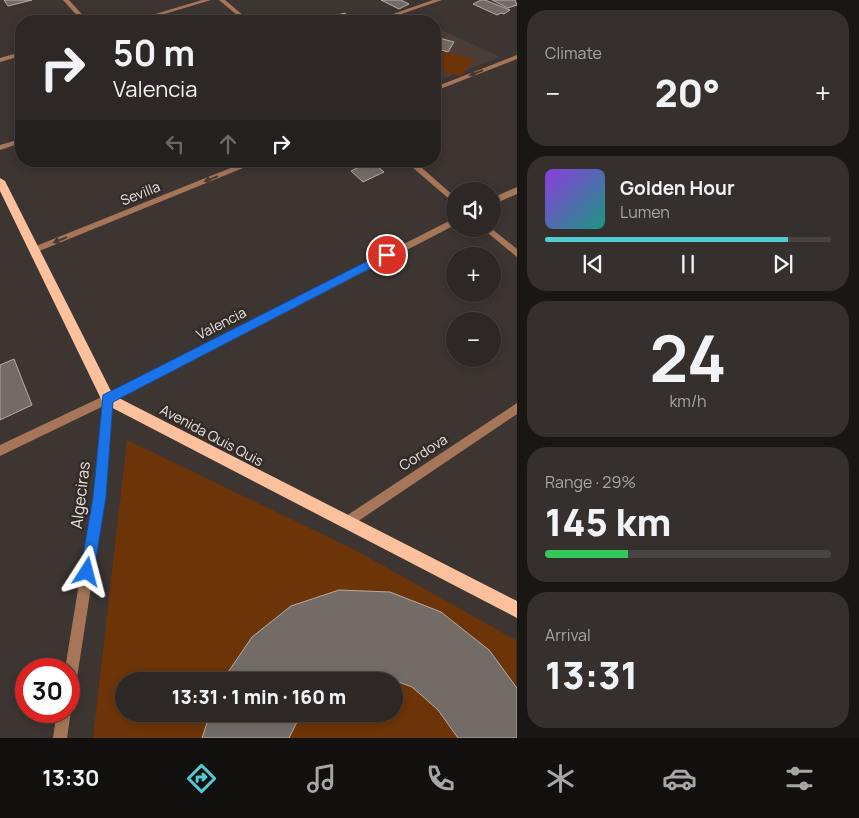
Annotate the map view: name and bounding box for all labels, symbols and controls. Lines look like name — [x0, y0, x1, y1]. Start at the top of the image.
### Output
text: 50 m — [113, 29, 195, 77]
icon: right — [30, 35, 95, 100]
text: Climate — [545, 42, 602, 64]
text: 20° — [655, 66, 720, 118]
one-way arrow — [468, 69, 483, 77]
text: Valencia — [113, 74, 197, 104]
text: − — [545, 74, 560, 112]
text: + — [815, 74, 831, 112]
icon: left — [161, 130, 189, 158]
icon: ahead — [214, 130, 242, 158]
icon: right — [267, 130, 295, 158]
text: Golden Hour — [620, 175, 734, 201]
street label: Sevilla — [117, 176, 163, 210]
one-way arrow — [204, 176, 218, 184]
map controls — [446, 182, 501, 367]
button: sound — [446, 182, 501, 237]
text: Lumen — [620, 201, 670, 223]
pin — [366, 234, 408, 276]
one-way arrow — [52, 236, 67, 244]
icon: arrive — [373, 241, 401, 269]
button: + — [446, 247, 501, 302]
icon: previous — [579, 250, 607, 278]
icon: pause — [674, 250, 702, 278]
icon: next — [769, 250, 797, 278]
street label: Valencia — [193, 302, 249, 344]
button: − — [446, 312, 501, 367]
text: 24 — [650, 313, 726, 402]
text: km/h — [669, 390, 707, 412]
street label: Avenida Quis Quis — [157, 400, 267, 470]
street label: Cordova — [395, 429, 451, 475]
street label: Algeciras — [65, 460, 95, 530]
text: Range · 29% — [545, 471, 636, 493]
text: 145 km — [545, 495, 671, 547]
position arrow — [60, 545, 112, 597]
text: Arrival — [545, 624, 591, 646]
text: 13:31 — [545, 648, 638, 700]
speed limit sign: 30 — [15, 658, 80, 723]
text: 13:31 · 1 min · 160 m — [172, 684, 346, 710]
icon: directions — [184, 761, 219, 796]
icon: music — [304, 761, 339, 796]
icon: phone — [423, 761, 458, 796]
icon: climate — [543, 761, 578, 796]
icon: car — [662, 761, 697, 796]
icon: filters — [782, 761, 817, 796]
text: 13:30 — [42, 763, 100, 793]

